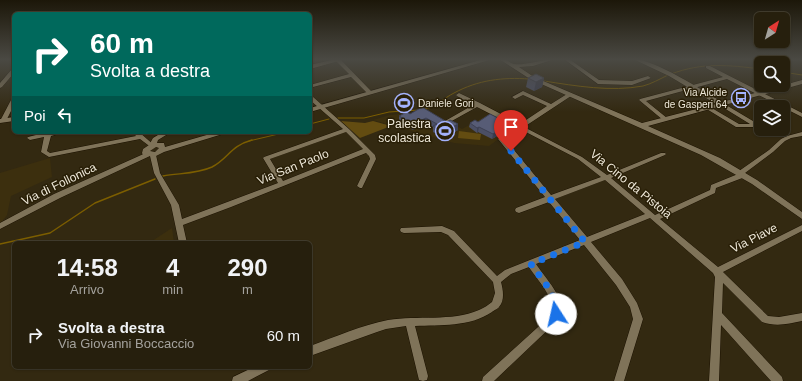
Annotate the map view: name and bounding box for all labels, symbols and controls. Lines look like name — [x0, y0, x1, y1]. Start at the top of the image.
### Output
north arrow — [754, 12, 790, 48]
map controls — [754, 12, 790, 136]
icon: right — [24, 28, 76, 80]
text: 60 m — [90, 28, 154, 59]
button: search — [754, 56, 790, 92]
text: Svolta a destra — [90, 61, 210, 81]
place label: Via Alcide de Gasperi 64 — [664, 87, 727, 110]
bus stop icon: Via Alcide de Gasperi 64 — [730, 87, 752, 109]
sports icon: Daniele Gori — [393, 92, 415, 114]
place label: Daniele Gori — [418, 98, 474, 109]
button: layers — [754, 100, 790, 136]
icon: left — [54, 104, 76, 126]
text: Poi — [24, 107, 46, 124]
pin — [494, 110, 528, 151]
icon: arrive — [500, 116, 522, 138]
place label: Palestra scolastica — [378, 117, 431, 145]
sports icon: Palestra scolastica — [434, 120, 456, 142]
street label: Via San Paolo — [255, 146, 331, 188]
street label: Via Cino da Pistoia — [587, 147, 675, 221]
street label: Via di Follonica — [19, 160, 99, 208]
street label: Via Piave — [728, 220, 780, 256]
text: 14:58 — [56, 254, 118, 281]
text: 4 — [166, 254, 179, 281]
text: 290 — [228, 254, 268, 281]
text: Arrivo — [70, 282, 104, 297]
text: min — [162, 282, 183, 297]
text: m — [242, 282, 253, 297]
position arrow — [535, 293, 577, 335]
text: Svolta a destra — [58, 319, 165, 336]
icon: right — [24, 324, 46, 346]
text: 60 m — [267, 327, 300, 344]
text: Via Giovanni Boccaccio — [58, 336, 194, 351]

